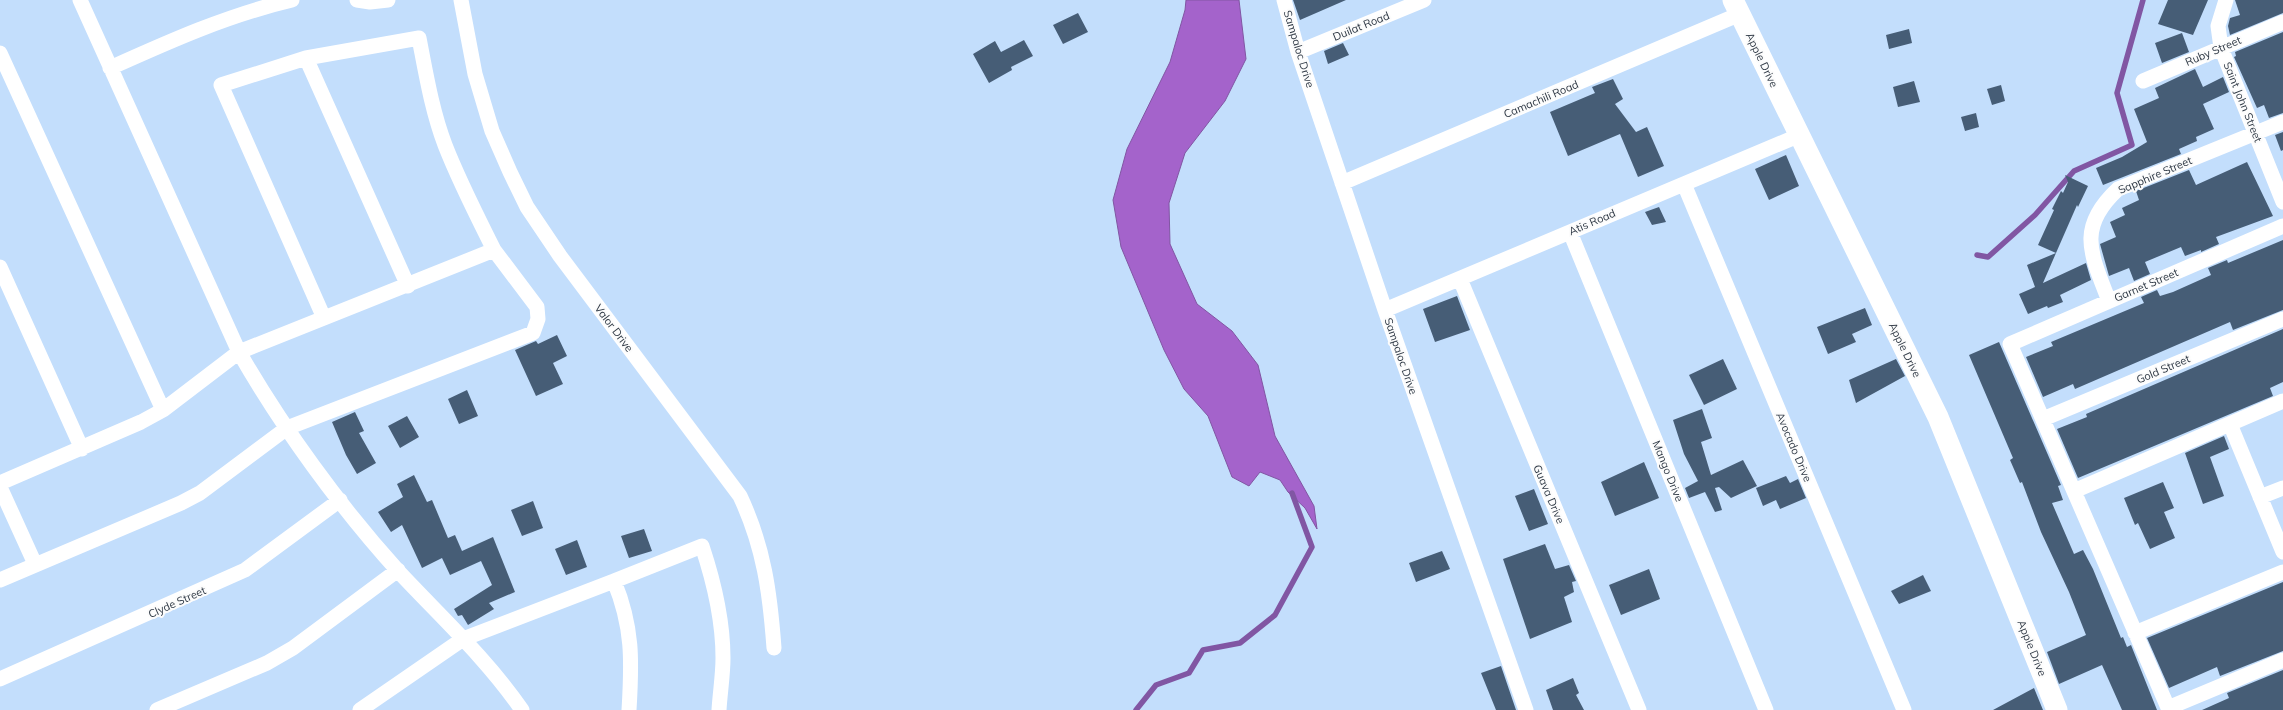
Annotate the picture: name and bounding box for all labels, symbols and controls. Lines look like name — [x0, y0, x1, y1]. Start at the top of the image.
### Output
street label: Duilat Road — [1331, 8, 1391, 44]
street label: Sampaloc Drive — [1281, 9, 1317, 89]
street label: Apple Drive — [1743, 30, 1781, 90]
street label: Ruby Street — [2183, 33, 2243, 69]
street label: Saint John Street — [2221, 60, 2266, 144]
street label: Camachili Road — [1502, 77, 1580, 121]
street label: Sapphire Street — [2116, 153, 2194, 197]
street label: Atis Road — [1566, 206, 1618, 238]
street label: Garnet Street — [2112, 265, 2180, 305]
street label: Valor Drive — [592, 301, 636, 355]
street label: Sampaloc Drive — [1381, 316, 1421, 396]
street label: Apple Drive — [1886, 320, 1924, 380]
street label: Gold Street — [2134, 351, 2192, 387]
street label: Avocado Drive — [1773, 410, 1815, 484]
street label: Mango Drive — [1649, 438, 1687, 504]
street label: Guava Drive — [1530, 462, 1568, 526]
street label: Clyde Street — [146, 583, 208, 621]
street label: Apple Drive — [2014, 618, 2050, 678]

